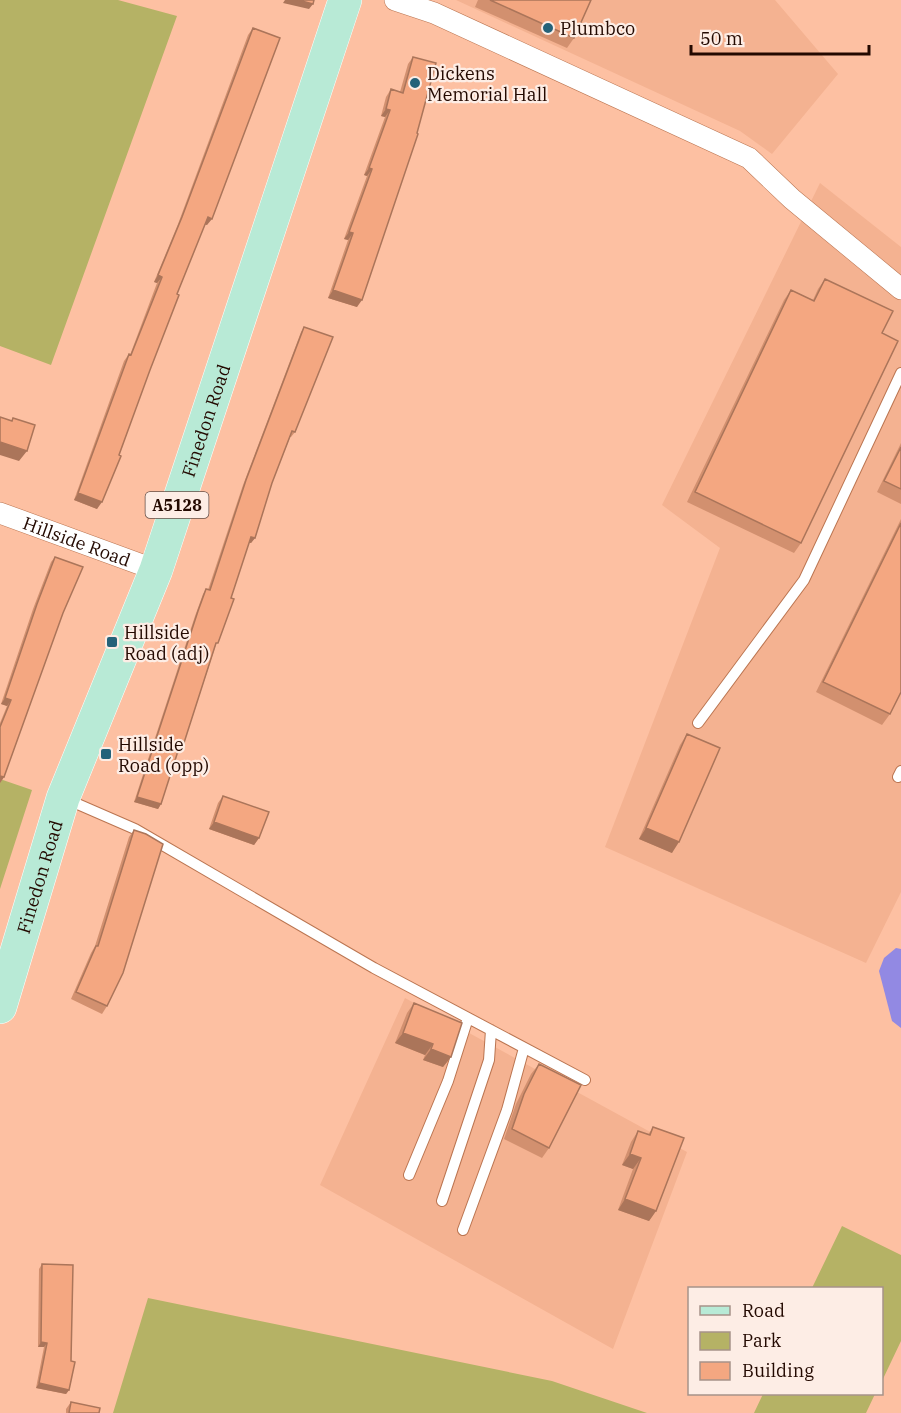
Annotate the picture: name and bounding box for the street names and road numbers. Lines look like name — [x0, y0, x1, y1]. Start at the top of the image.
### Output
street label: Finedon Road — [176, 361, 235, 480]
road number: A5128 — [146, 492, 208, 518]
street label: Hillside Road — [20, 511, 134, 571]
street label: Finedon Road — [11, 817, 67, 936]

